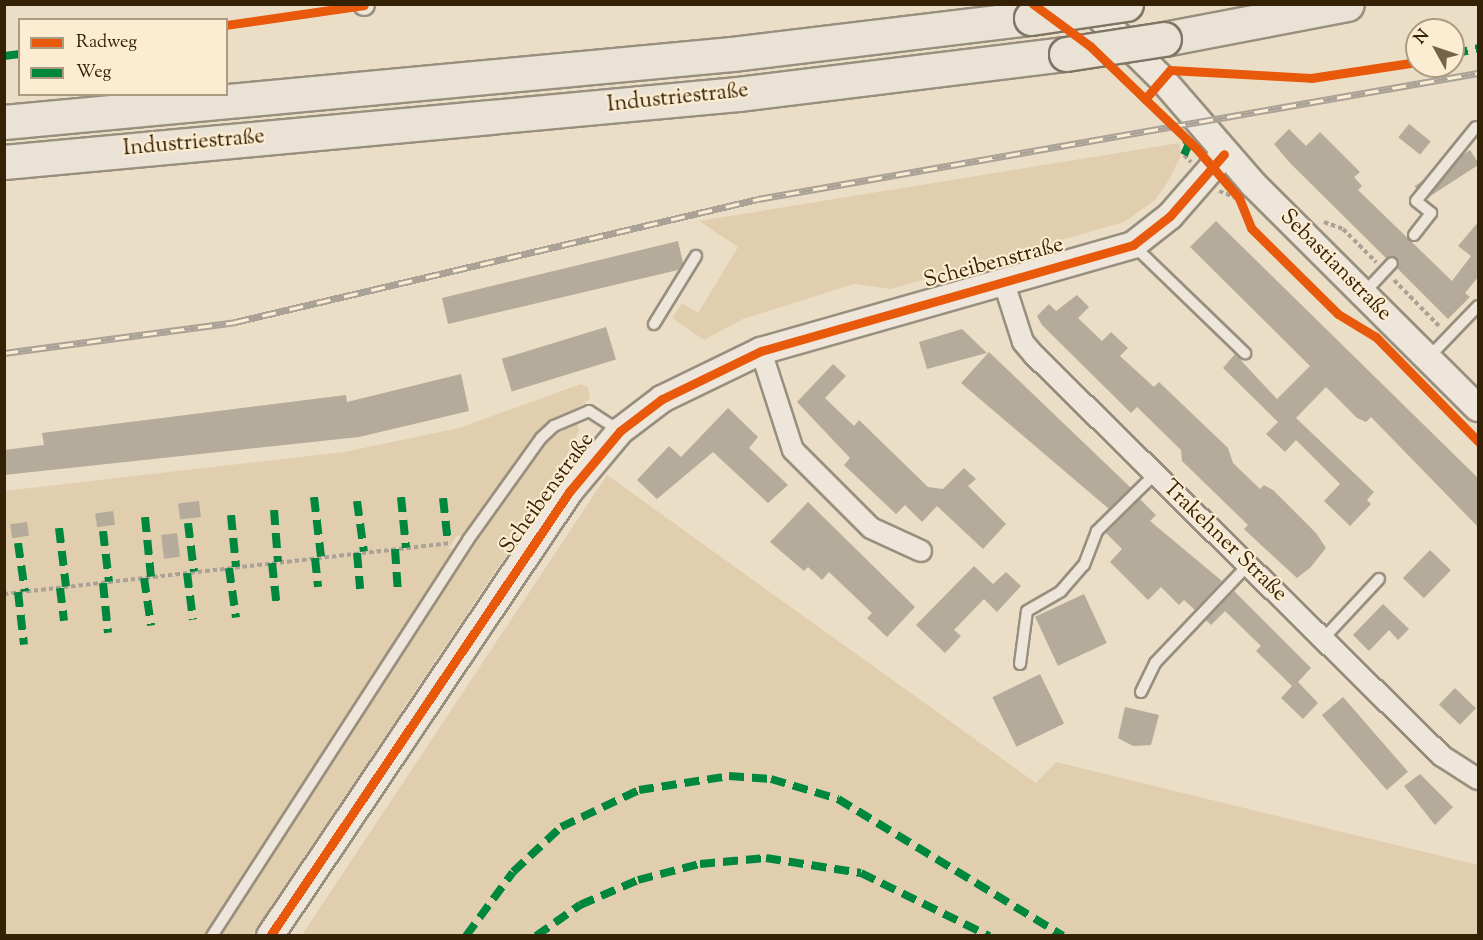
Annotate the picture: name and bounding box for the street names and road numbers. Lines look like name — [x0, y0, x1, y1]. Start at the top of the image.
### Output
street label: Industriestraße — [606, 78, 750, 120]
street label: Industriestraße — [122, 125, 266, 163]
street label: Sebastianstraße — [1274, 205, 1396, 327]
street label: Scheibenstraße — [921, 233, 1067, 295]
street label: Scheibenstraße — [495, 428, 601, 560]
street label: Trakehner Straße — [1156, 476, 1292, 608]

